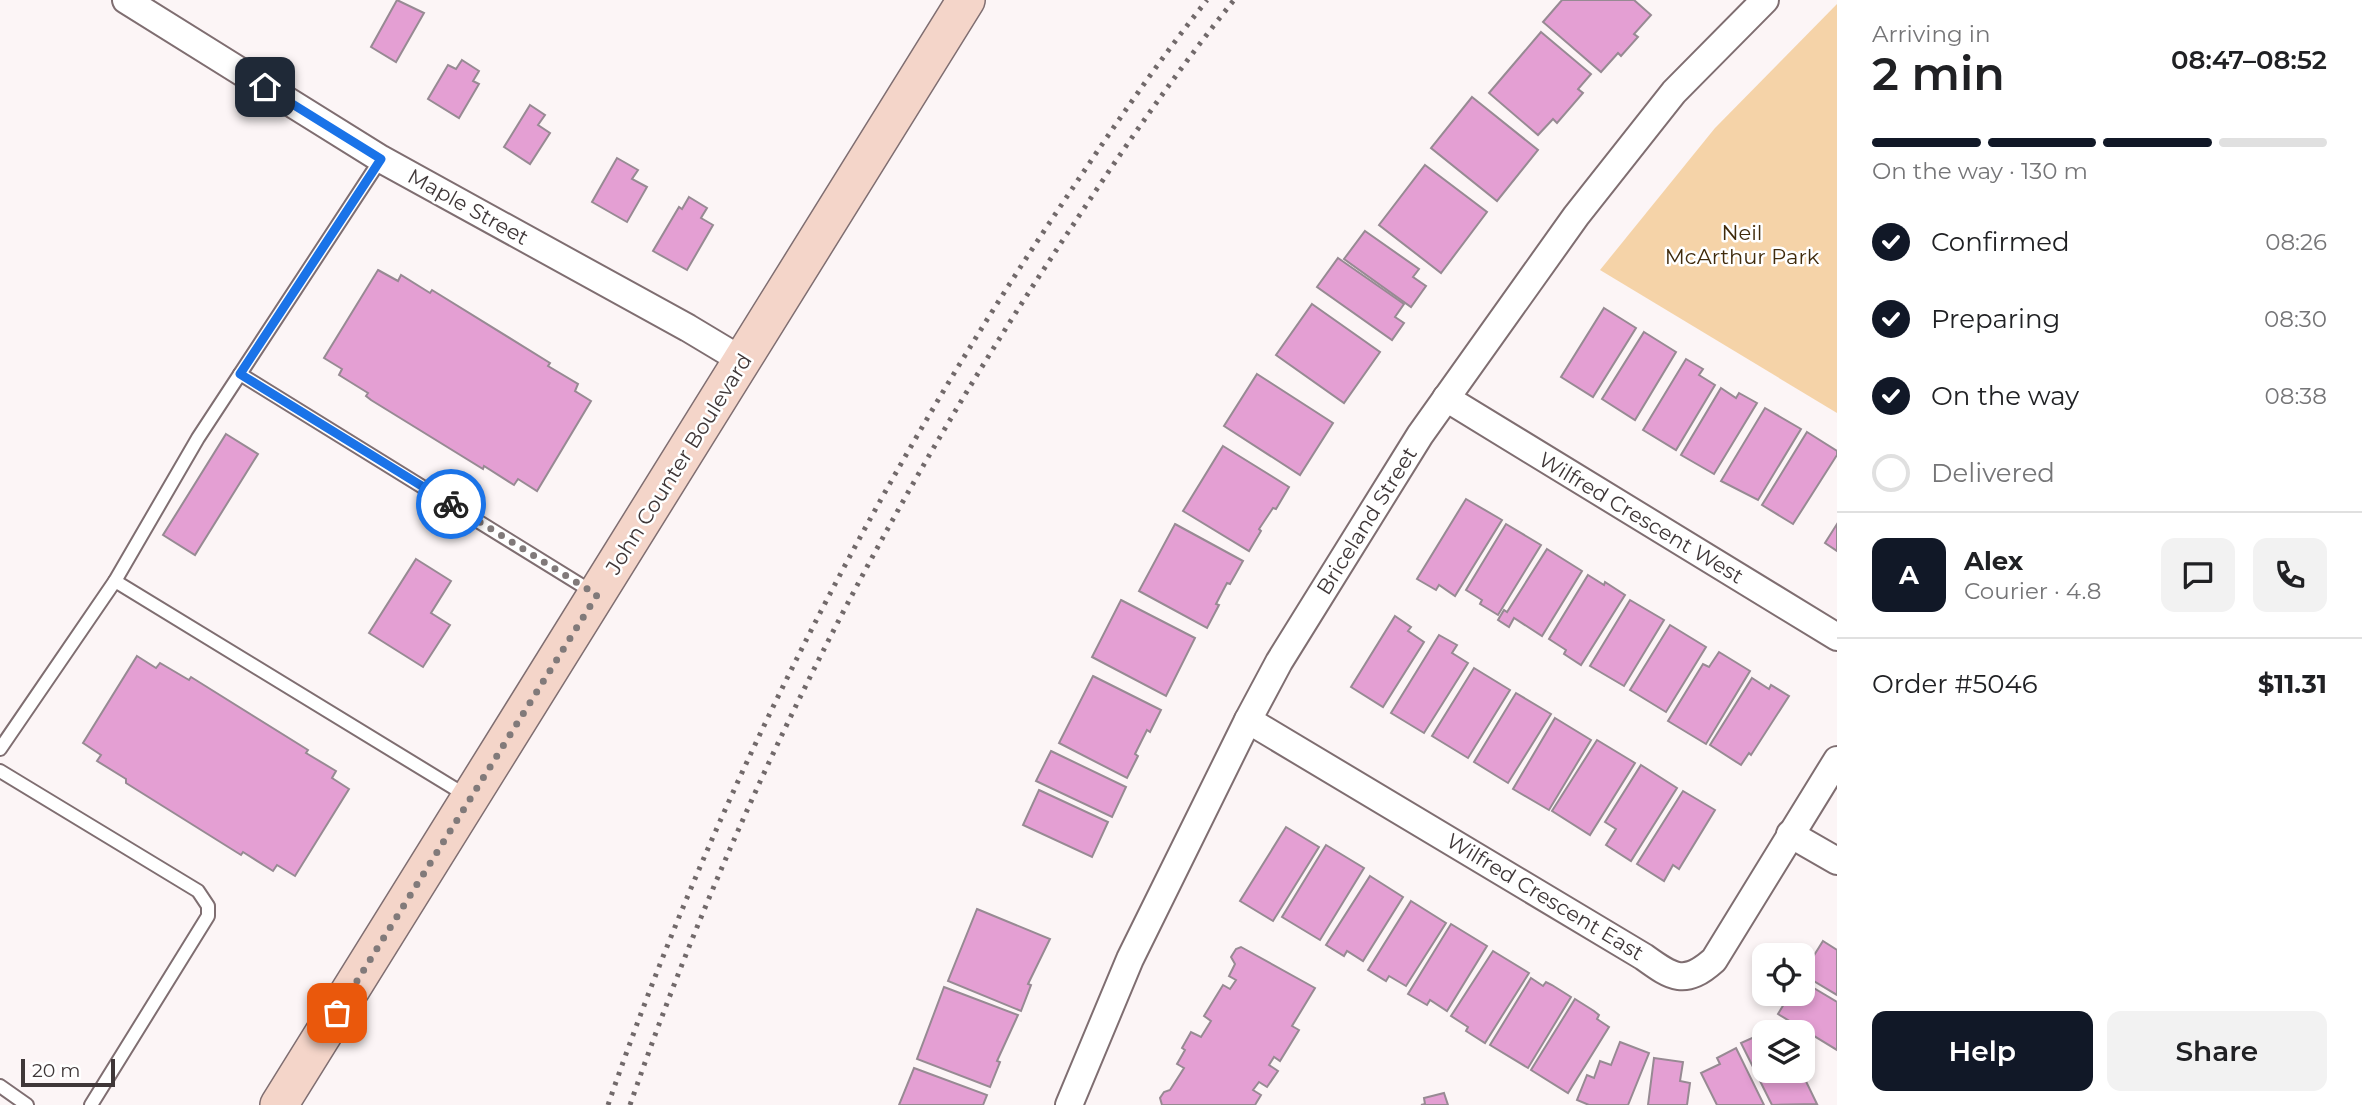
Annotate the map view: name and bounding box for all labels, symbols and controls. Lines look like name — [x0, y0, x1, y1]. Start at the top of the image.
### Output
text: Arriving in — [1872, 20, 1991, 48]
text: 08:47–08:52 — [2171, 44, 2327, 76]
text: 2 min — [1872, 45, 2005, 102]
pin — [235, 57, 295, 117]
icon: home — [246, 68, 284, 106]
text: On the way · 130 m — [1872, 157, 2088, 185]
street label: Maple Street — [404, 163, 533, 250]
park label: Neil McArthur Park — [1665, 220, 1820, 269]
icon: check — [1872, 223, 1910, 261]
text: Confirmed — [1931, 226, 2070, 258]
text: 08:26 — [2265, 228, 2327, 256]
icon: check — [1872, 300, 1910, 338]
text: Preparing — [1931, 303, 2060, 335]
text: 08:30 — [2264, 305, 2327, 333]
street label: John Counter Boulevard — [600, 349, 757, 579]
icon: check — [1872, 377, 1910, 415]
text: On the way — [1931, 380, 2079, 412]
text: 08:38 — [2265, 382, 2327, 410]
street label: Briceland Street — [1311, 442, 1422, 599]
street label: Wilfred Crescent West — [1534, 447, 1748, 589]
text: Delivered — [1931, 457, 2055, 489]
courier — [416, 469, 486, 539]
icon: bike — [432, 485, 470, 523]
button: chat — [2161, 538, 2235, 612]
button: phone — [2253, 538, 2327, 612]
text: Alex — [1964, 545, 2023, 577]
text: A — [1899, 559, 1919, 591]
text: Courier · 4.8 — [1964, 577, 2101, 605]
text: Order #5046 — [1872, 668, 2038, 700]
text: $11.31 — [2258, 668, 2327, 700]
street label: Wilfred Crescent East — [1442, 828, 1648, 965]
map controls — [1752, 943, 1815, 1083]
button: locate — [1752, 943, 1815, 1006]
pin — [307, 983, 367, 1043]
icon: bag — [318, 994, 356, 1032]
button: Help — [1872, 1011, 2093, 1091]
button: Share — [2107, 1011, 2327, 1091]
button: layers — [1752, 1020, 1815, 1083]
scale bar — [21, 1056, 116, 1088]
text: 20 m — [32, 1059, 80, 1082]

